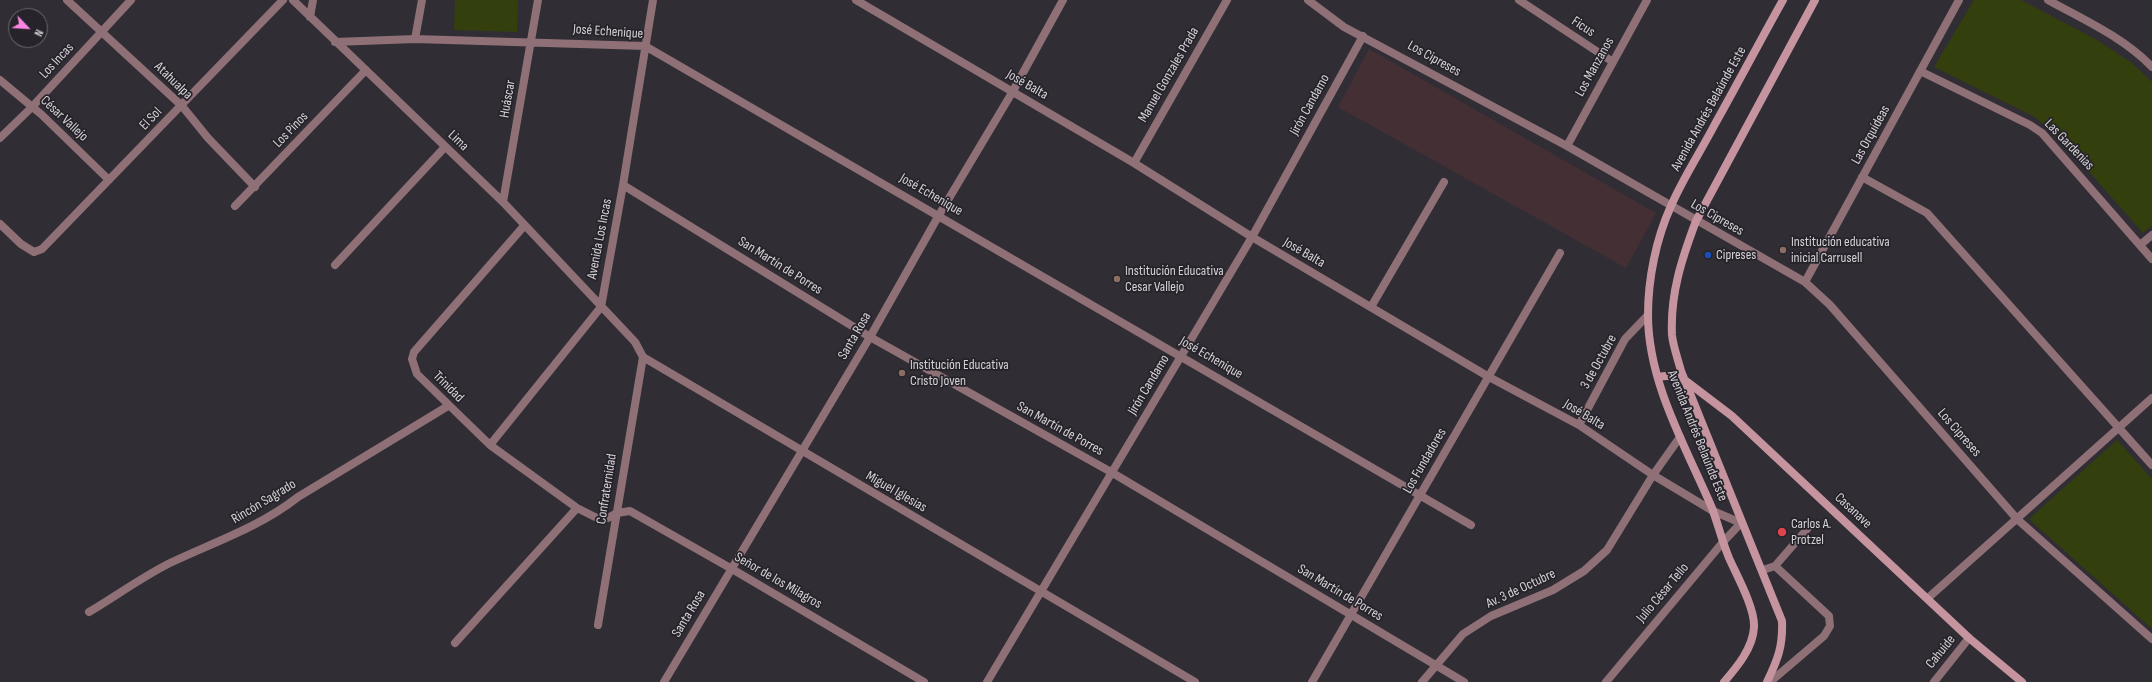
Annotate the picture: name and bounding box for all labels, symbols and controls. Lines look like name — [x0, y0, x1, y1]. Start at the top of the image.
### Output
north arrow — [8, 8, 48, 48]
street label: Ficus — [1568, 13, 1598, 41]
street label: José Echenique — [572, 21, 644, 43]
street label: Manuel Gonzales Prada — [1135, 24, 1203, 126]
text: N — [31, 27, 46, 38]
street label: Los Manzanos — [1572, 34, 1618, 100]
street label: Los Cipreses — [1404, 38, 1464, 80]
street label: Los Incas — [36, 40, 78, 82]
street label: Avenida Andrés Belaúnde Este — [1668, 44, 1750, 174]
street label: Atahualpa — [150, 59, 196, 103]
street label: José Balta — [1003, 66, 1051, 104]
street label: Jirón Candamo — [1286, 72, 1334, 138]
street label: Huáscar — [496, 79, 520, 119]
street label: César Vallejo — [37, 93, 91, 145]
street label: Las Orquídeas — [1848, 103, 1894, 167]
street label: El Sol — [136, 104, 166, 134]
street label: Los Pinos — [270, 109, 312, 151]
street label: Las Gardenias — [2041, 116, 2097, 174]
street label: Lima — [444, 127, 472, 155]
street label: José Echenique — [896, 170, 966, 220]
street label: Los Cipreses — [1688, 196, 1746, 240]
street label: Avenida Los Incas — [584, 197, 616, 281]
street label: San Martín de Porres — [735, 233, 825, 299]
street label: José Balta — [1280, 234, 1328, 272]
place label: Institución educativa inicial Carrusell — [1791, 234, 1890, 266]
marker: Institución educativa inicial Carrusell — [1778, 245, 1788, 255]
place label: Cipreses — [1716, 247, 1756, 263]
marker: Cipreses — [1703, 250, 1713, 260]
place label: Institución Educativa Cesar Vallejo — [1125, 263, 1224, 296]
marker: Institución Educativa Cesar Vallejo — [1112, 274, 1122, 284]
street label: Santa Rosa — [835, 309, 875, 363]
street label: 3 de Octubre — [1577, 332, 1621, 392]
street label: José Echenique — [1176, 333, 1246, 383]
street label: Jirón Candamo — [1124, 352, 1174, 418]
place label: Institución Educativa Cristo Joven — [910, 357, 1009, 390]
street label: Trinidad — [429, 368, 467, 406]
marker: Institución Educativa Cristo Joven — [897, 368, 907, 378]
street label: Avenida Andrés Belaúnde Este — [1663, 368, 1731, 504]
street label: José Balta — [1560, 396, 1608, 434]
street label: San Martín de Porres — [1014, 398, 1106, 460]
street label: Los Cipreses — [1934, 405, 1984, 461]
street label: Los Fundadores — [1400, 425, 1450, 497]
street label: Confraternidad — [593, 453, 621, 525]
street label: Miguel Iglesias — [863, 468, 929, 516]
street label: Rincón Sagrado — [229, 476, 299, 528]
street label: Casanave — [1831, 490, 1875, 532]
place label: Carlos A. Protzel — [1791, 516, 1831, 548]
marker: Carlos A. Protzel — [1776, 526, 1788, 538]
street label: Señor de los Milagros — [731, 549, 825, 613]
street label: Julio César Tello — [1633, 560, 1693, 626]
street label: San Martín de Porres — [1294, 561, 1386, 625]
street label: Av. 3 de Octubre — [1484, 566, 1558, 612]
street label: Santa Rosa — [668, 587, 710, 641]
street label: Cahuide — [1923, 632, 1959, 672]

